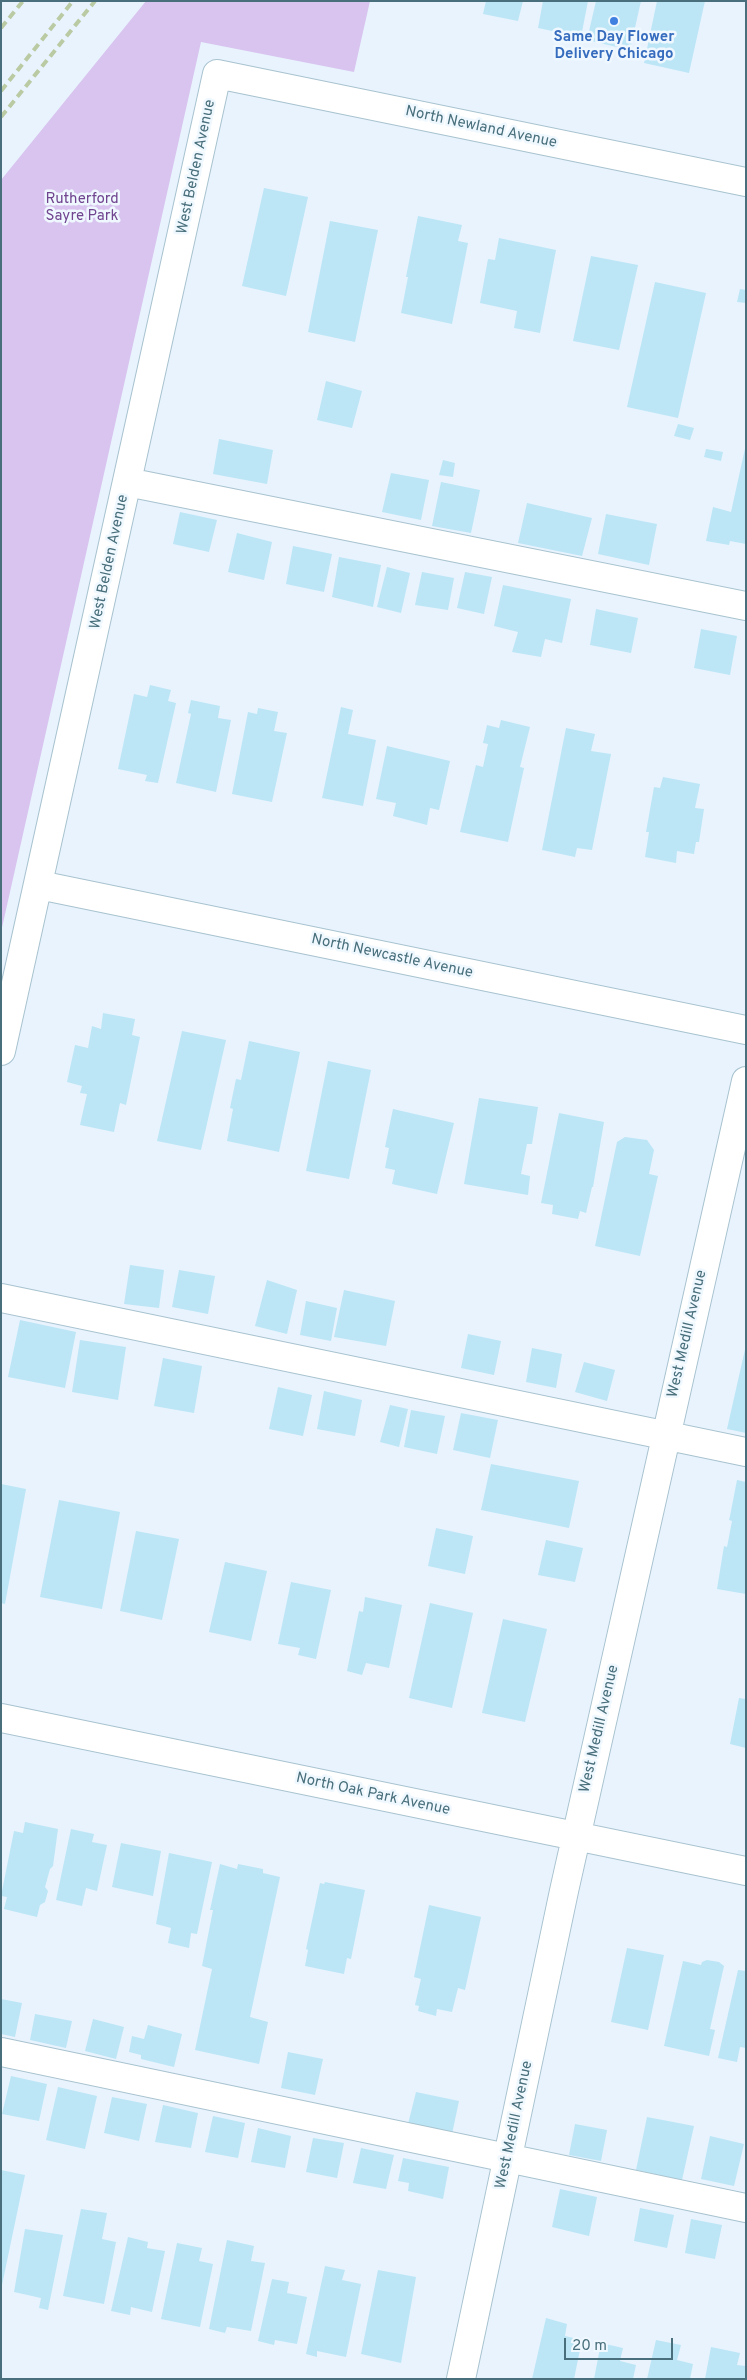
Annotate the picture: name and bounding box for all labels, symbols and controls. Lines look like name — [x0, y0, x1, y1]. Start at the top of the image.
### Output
marker: Same Day Flower Delivery Chicago — [608, 15, 620, 27]
place label: Same Day Flower Delivery Chicago — [554, 29, 674, 64]
street label: West Belden Avenue — [174, 98, 220, 236]
street label: North Newland Avenue — [404, 103, 558, 153]
park label: Rutherford Sayre Park — [45, 191, 119, 226]
street label: West Belden Avenue — [87, 493, 133, 631]
street label: North Newcastle Avenue — [310, 931, 474, 983]
street label: West Medill Avenue — [665, 1268, 711, 1400]
street label: West Medill Avenue — [577, 1663, 623, 1795]
street label: North Oak Park Avenue — [294, 1770, 452, 1820]
street label: West Medill Avenue — [493, 2059, 537, 2191]
scale bar — [567, 2328, 676, 2360]
text: 20 m — [572, 2337, 607, 2356]

